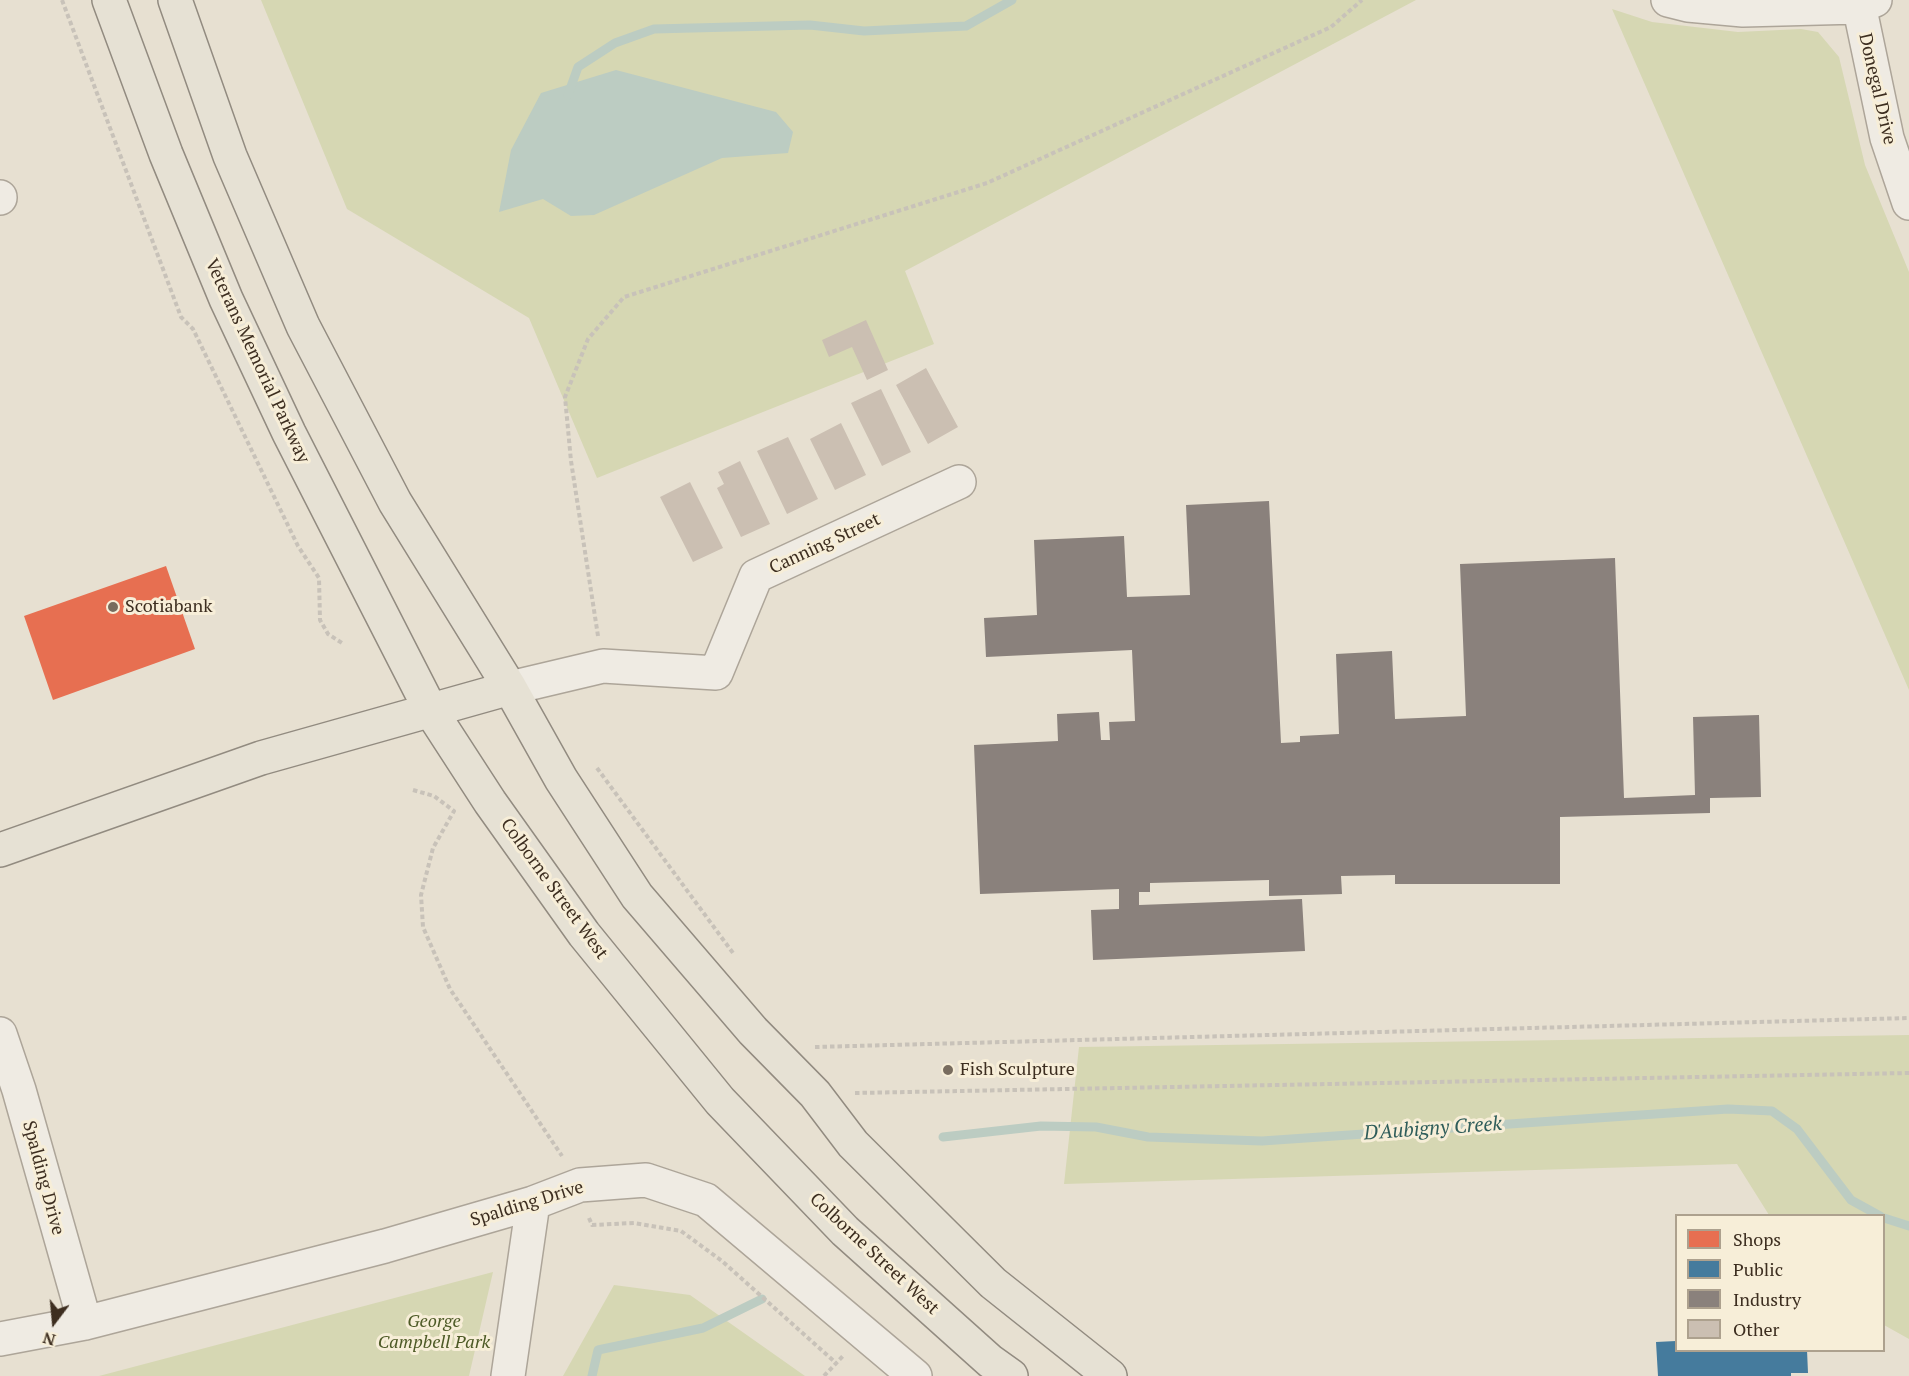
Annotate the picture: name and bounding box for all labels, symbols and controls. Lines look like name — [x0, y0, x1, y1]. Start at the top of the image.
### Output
street label: Donegal Drive — [1854, 31, 1900, 147]
street label: Veterans Memorial Parkway — [200, 255, 314, 467]
street label: Canning Street — [766, 509, 884, 579]
place label: Scotiabank — [125, 596, 213, 618]
marker: Scotiabank — [106, 600, 120, 614]
street label: Colborne Street West — [496, 814, 612, 964]
place label: Fish Sculpture — [960, 1059, 1075, 1081]
marker: Fish Sculpture — [941, 1063, 955, 1077]
water label: D'Aubigny Creek — [1363, 1112, 1503, 1146]
street label: Spalding Drive — [17, 1119, 69, 1237]
street label: Spalding Drive — [468, 1177, 586, 1231]
street label: Colborne Street West — [805, 1189, 943, 1319]
legend — [1675, 1214, 1885, 1352]
text: Shops — [1733, 1227, 1781, 1251]
text: Public — [1733, 1257, 1783, 1281]
text: Industry — [1733, 1287, 1801, 1311]
north arrow — [24, 1292, 84, 1352]
park label: George Campbell Park — [378, 1311, 490, 1354]
text: Other — [1733, 1317, 1780, 1341]
text: N — [40, 1327, 58, 1352]

